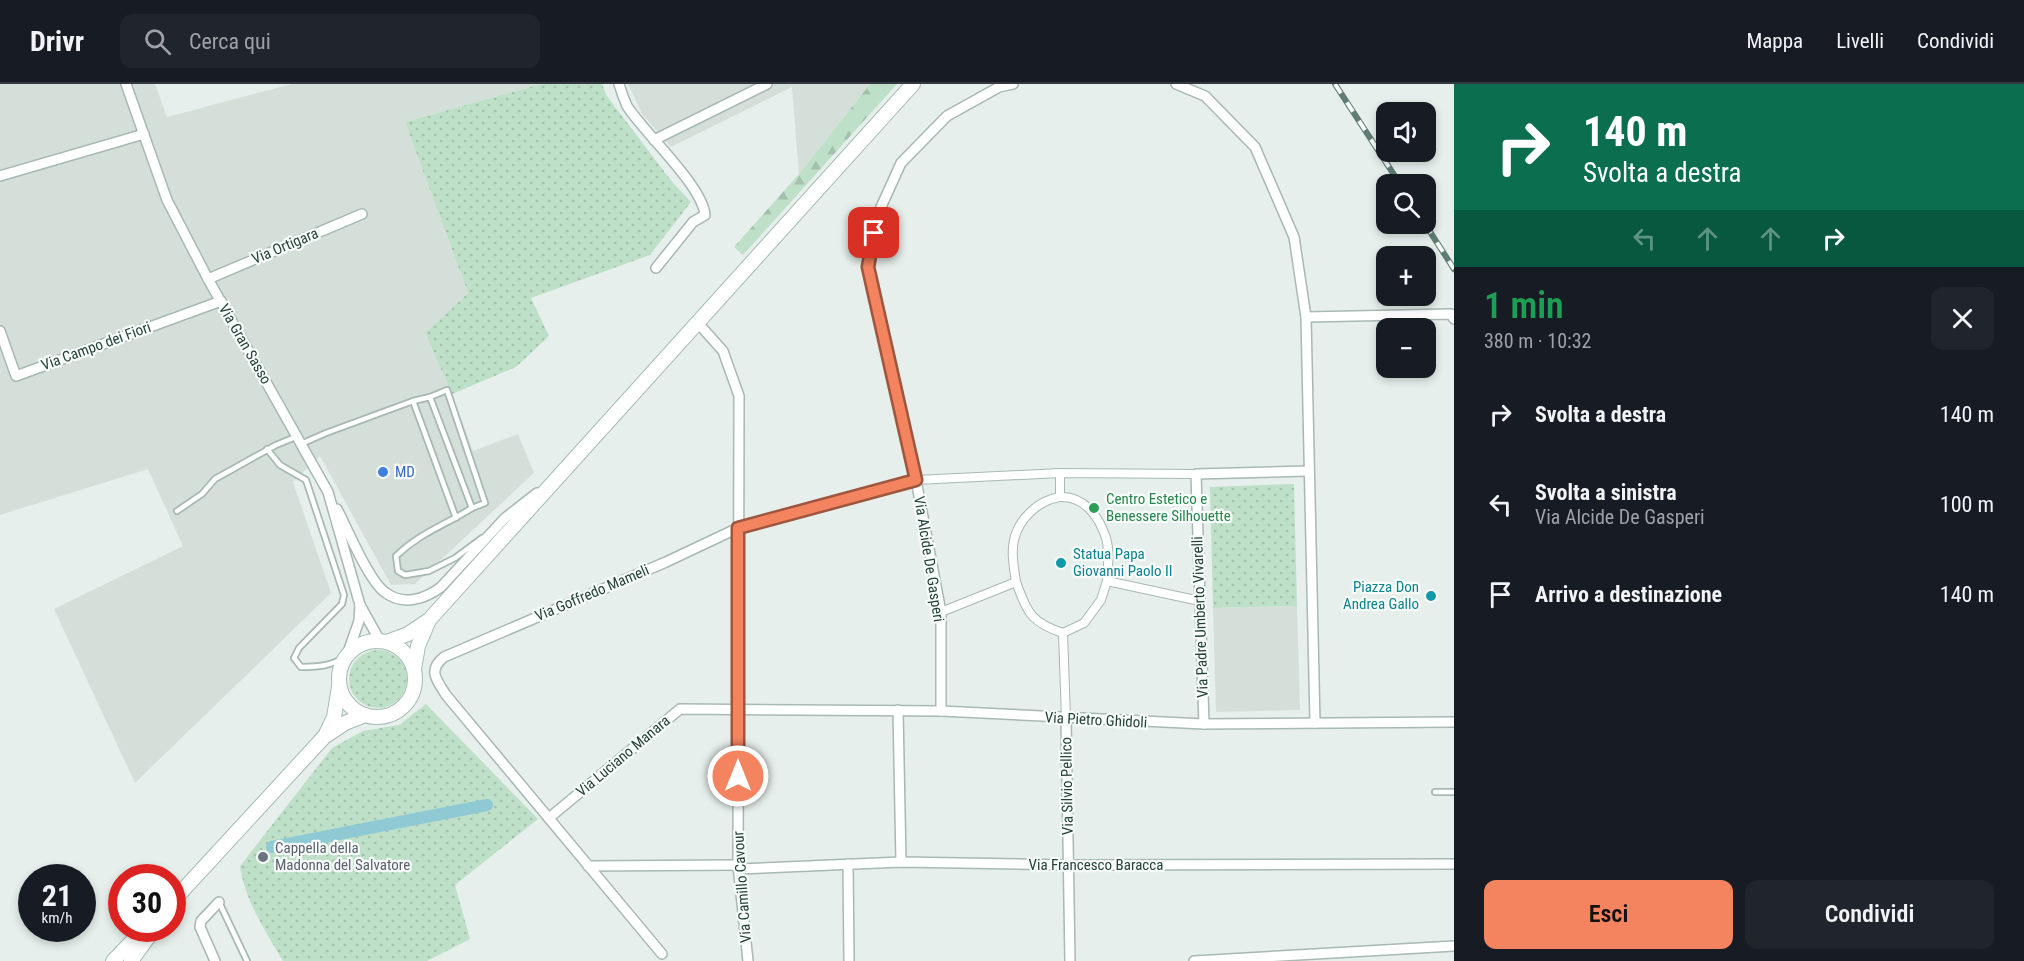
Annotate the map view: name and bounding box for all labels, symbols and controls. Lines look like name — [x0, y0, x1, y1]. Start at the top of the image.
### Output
search box — [120, 14, 540, 68]
text: Drivr — [30, 25, 84, 58]
icon: search — [141, 25, 174, 58]
text: Cerca qui — [189, 29, 271, 54]
text: Mappa — [1746, 29, 1803, 53]
text: Livelli — [1836, 29, 1884, 53]
text: Condividi — [1917, 29, 1994, 53]
map controls — [1376, 102, 1436, 378]
button: sound — [1376, 102, 1436, 162]
text: 140 m — [1583, 107, 1688, 156]
icon: right — [1484, 108, 1562, 186]
text: Svolta a destra — [1583, 157, 1741, 189]
button: search — [1376, 174, 1436, 234]
pin — [848, 207, 899, 258]
icon: arrive — [857, 216, 890, 249]
icon: left — [1628, 222, 1661, 255]
icon: ahead — [1691, 222, 1724, 255]
icon: ahead — [1754, 222, 1787, 255]
icon: right — [1817, 222, 1850, 255]
street label: Via Ortigara — [249, 224, 321, 268]
button: + — [1376, 246, 1436, 306]
text: 1 min — [1484, 285, 1564, 327]
button: close — [1931, 287, 1994, 350]
street label: Via Gran Sasso — [215, 301, 275, 387]
street label: Via Campo dei Fiori — [39, 318, 153, 374]
button: − — [1376, 318, 1436, 378]
text: 380 m · 10:32 — [1484, 329, 1591, 353]
icon: right — [1484, 398, 1517, 431]
text: Svolta a destra — [1535, 402, 1666, 427]
text: 140 m — [1940, 402, 1994, 427]
place label: MD — [395, 463, 415, 481]
marker: MD — [376, 465, 390, 479]
text: Svolta a sinistra — [1535, 480, 1677, 505]
icon: left — [1484, 488, 1517, 521]
place label: Centro Estetico e Benessere Silhouette — [1106, 490, 1231, 525]
text: 100 m — [1940, 492, 1994, 517]
street label: Via Alcide De Gasperi — [910, 495, 948, 623]
marker: Centro Estetico e Benessere Silhouette — [1087, 501, 1101, 515]
text: Via Alcide De Gasperi — [1535, 505, 1705, 529]
street label: Via Padre Umberto Vivarelli — [1188, 536, 1212, 698]
place label: Statua Papa Giovanni Paolo II — [1073, 545, 1173, 580]
marker: Statua Papa Giovanni Paolo II — [1054, 556, 1068, 570]
street label: Via Goffredo Mameli — [532, 561, 652, 625]
place label: Piazza Don Andrea Gallo — [1343, 578, 1419, 613]
icon: arrive — [1484, 578, 1517, 611]
text: Arrivo a destinazione — [1535, 582, 1722, 607]
text: 140 m — [1940, 582, 1994, 607]
marker: Piazza Don Andrea Gallo — [1424, 589, 1438, 603]
street label: Via Pietro Ghidoli — [1044, 708, 1148, 732]
street label: Via Luciano Manara — [572, 712, 674, 800]
street label: Via Silvio Pellico — [1057, 737, 1077, 835]
position arrow — [706, 744, 770, 808]
street label: Via Camillo Cavour — [729, 830, 755, 943]
place label: Cappella della Madonna del Salvatore — [275, 839, 410, 874]
marker: Cappella della Madonna del Salvatore — [256, 850, 270, 864]
street label: Via Francesco Baracca — [1029, 856, 1163, 874]
speed limit sign: 30 — [108, 864, 186, 942]
text: 21 — [42, 878, 72, 913]
button: Esci — [1484, 880, 1733, 949]
button: Condividi — [1745, 880, 1994, 949]
text: km/h — [42, 909, 72, 927]

